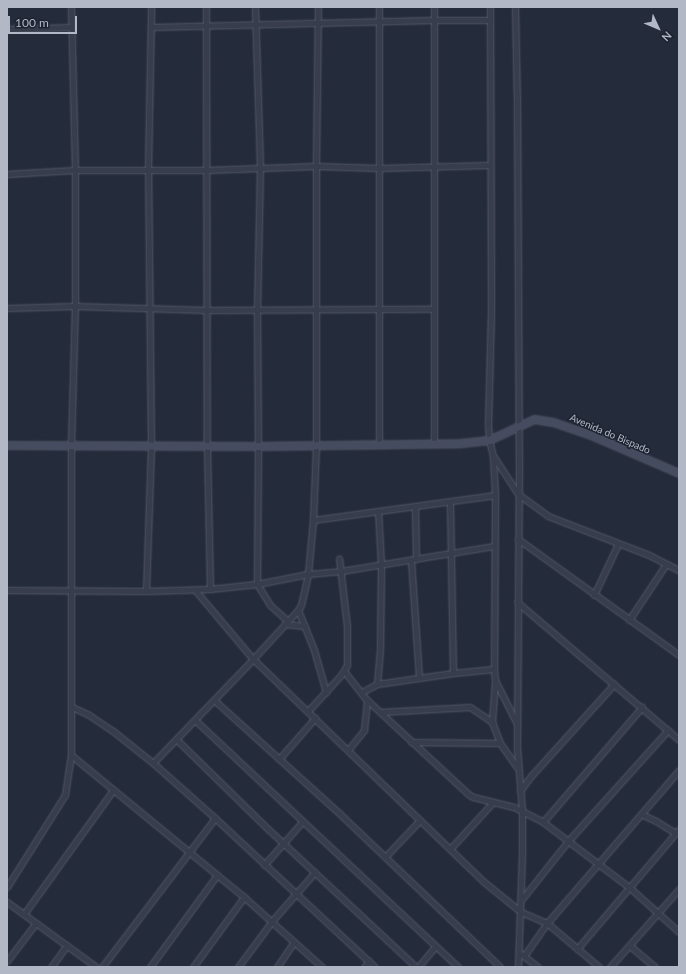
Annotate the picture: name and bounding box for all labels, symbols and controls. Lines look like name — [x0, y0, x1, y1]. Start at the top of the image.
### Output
scale bar — [10, 8, 79, 34]
north arrow — [638, 8, 678, 48]
text: 100 m — [15, 15, 49, 30]
text: N — [659, 29, 675, 44]
street label: Avenida do Bispado — [568, 412, 652, 456]

